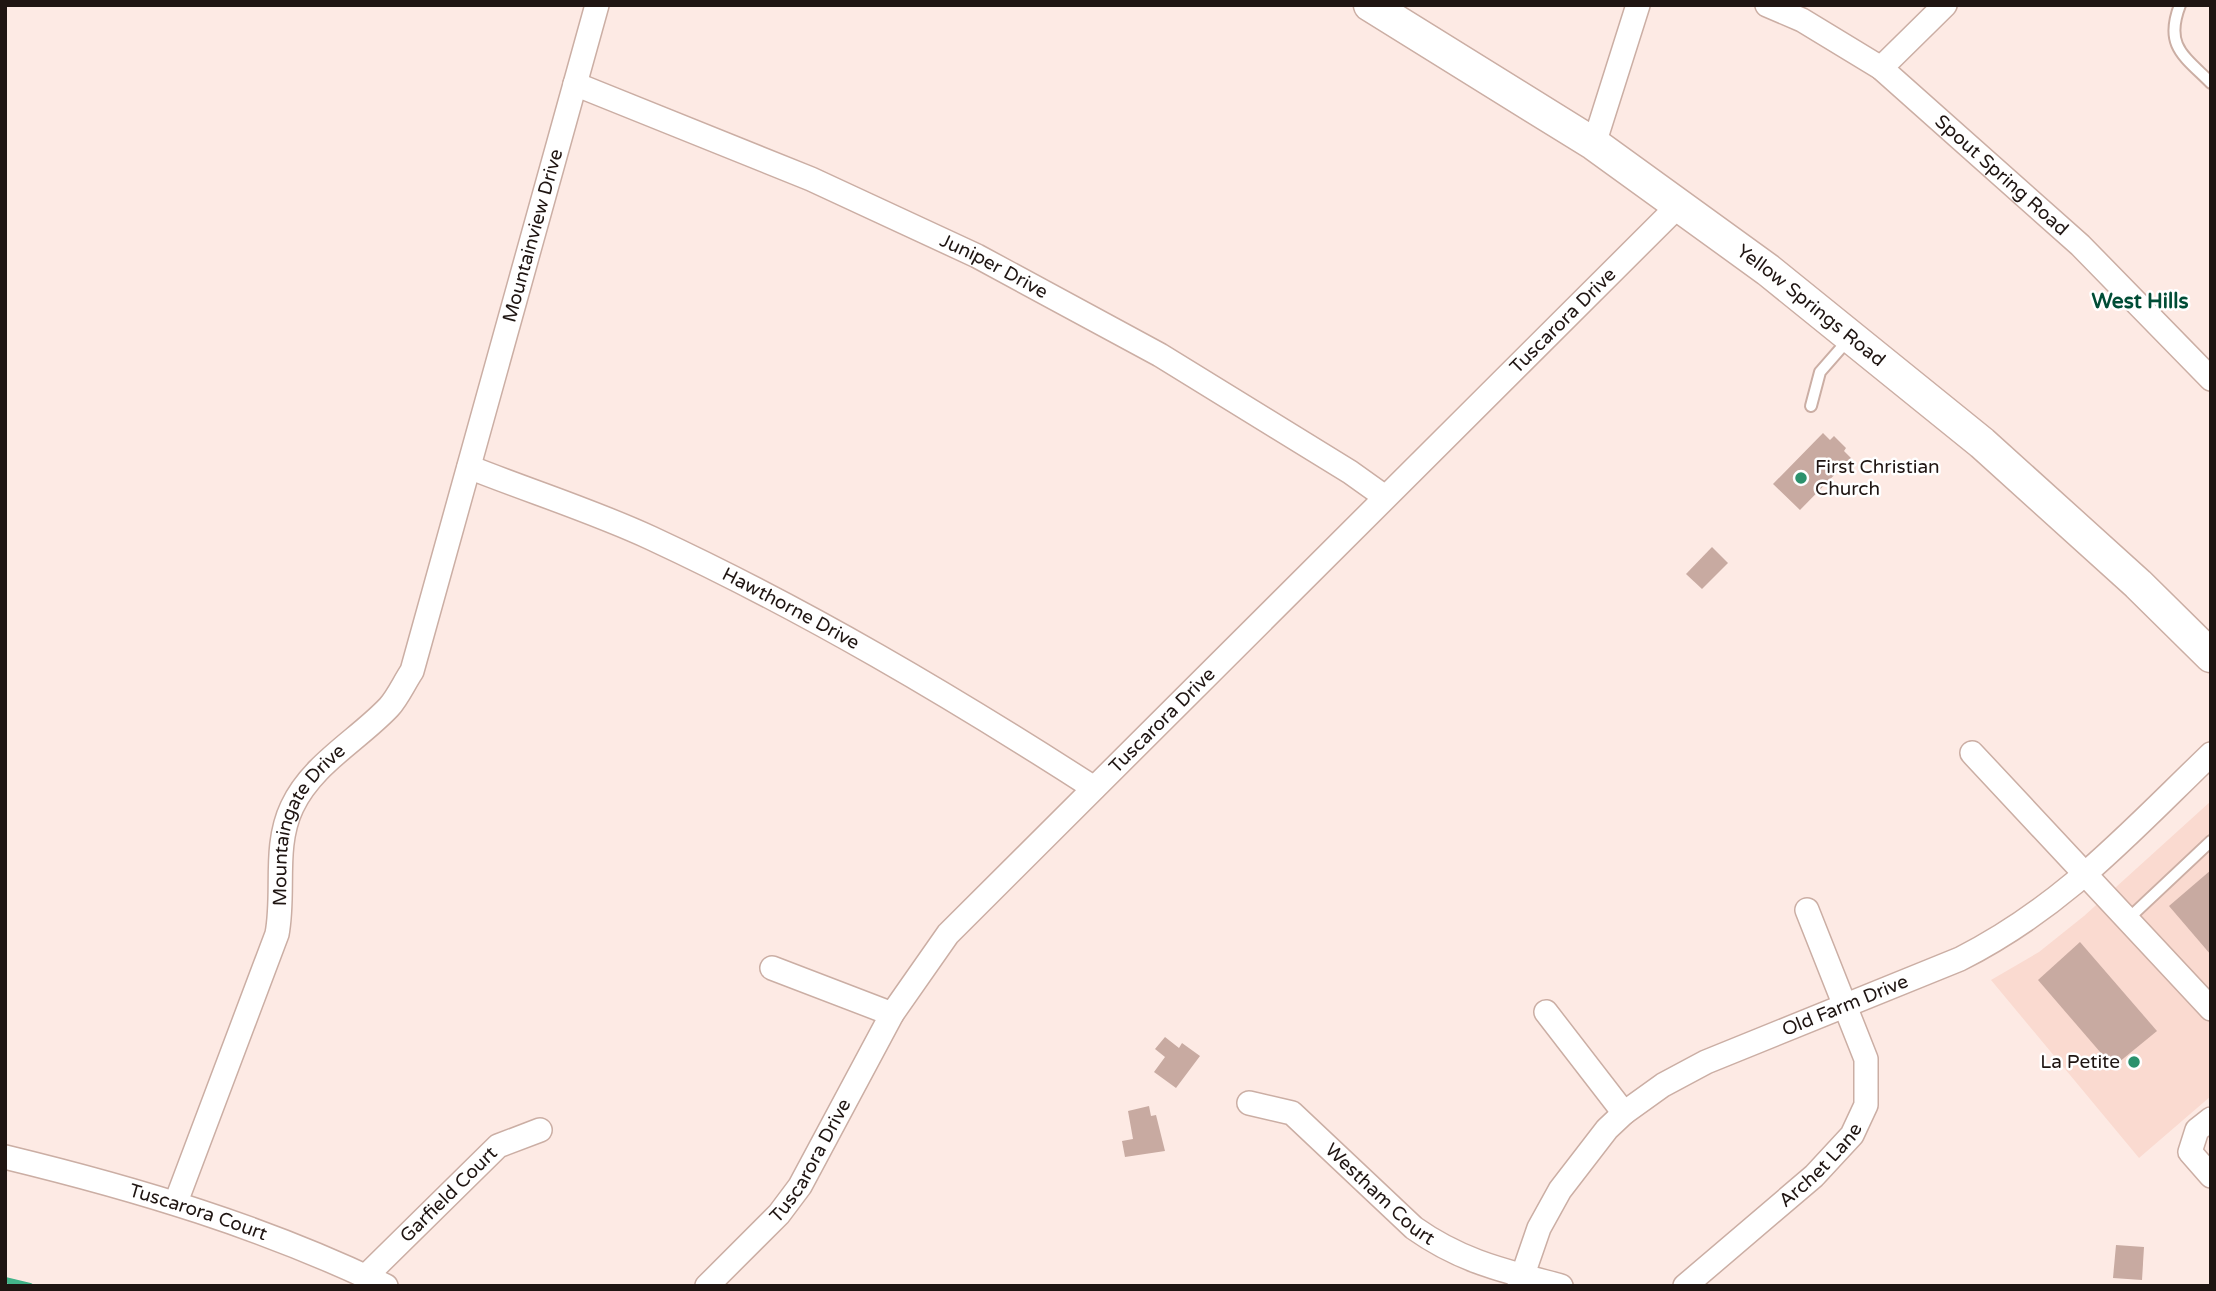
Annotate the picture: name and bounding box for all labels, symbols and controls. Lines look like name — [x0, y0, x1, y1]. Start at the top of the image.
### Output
street label: Spout Spring Road — [1931, 110, 2073, 240]
street label: Mountainview Drive — [498, 146, 567, 325]
street label: Juniper Drive — [936, 229, 1052, 303]
street label: Yellow Springs Road — [1732, 240, 1889, 371]
street label: Tuscarora Drive — [1506, 263, 1620, 378]
district label: West Hills — [2091, 289, 2189, 314]
place label: First Christian Church — [1815, 456, 1940, 500]
marker: First Christian Church — [1793, 470, 1809, 486]
street label: Hawthorne Drive — [719, 563, 863, 654]
street label: Tuscarora Drive — [1105, 663, 1220, 778]
street label: Mountaingate Drive — [269, 740, 350, 906]
street label: Old Farm Drive — [1779, 970, 1911, 1041]
place label: La Petite — [2040, 1051, 2120, 1073]
marker: La Petite — [2126, 1054, 2142, 1070]
street label: Tuscarora Drive — [766, 1095, 856, 1227]
street label: Archet Lane — [1775, 1120, 1867, 1212]
street label: Westham Court — [1320, 1139, 1439, 1250]
street label: Garfield Court — [396, 1142, 502, 1247]
street label: Tuscarora Court — [127, 1179, 270, 1245]

